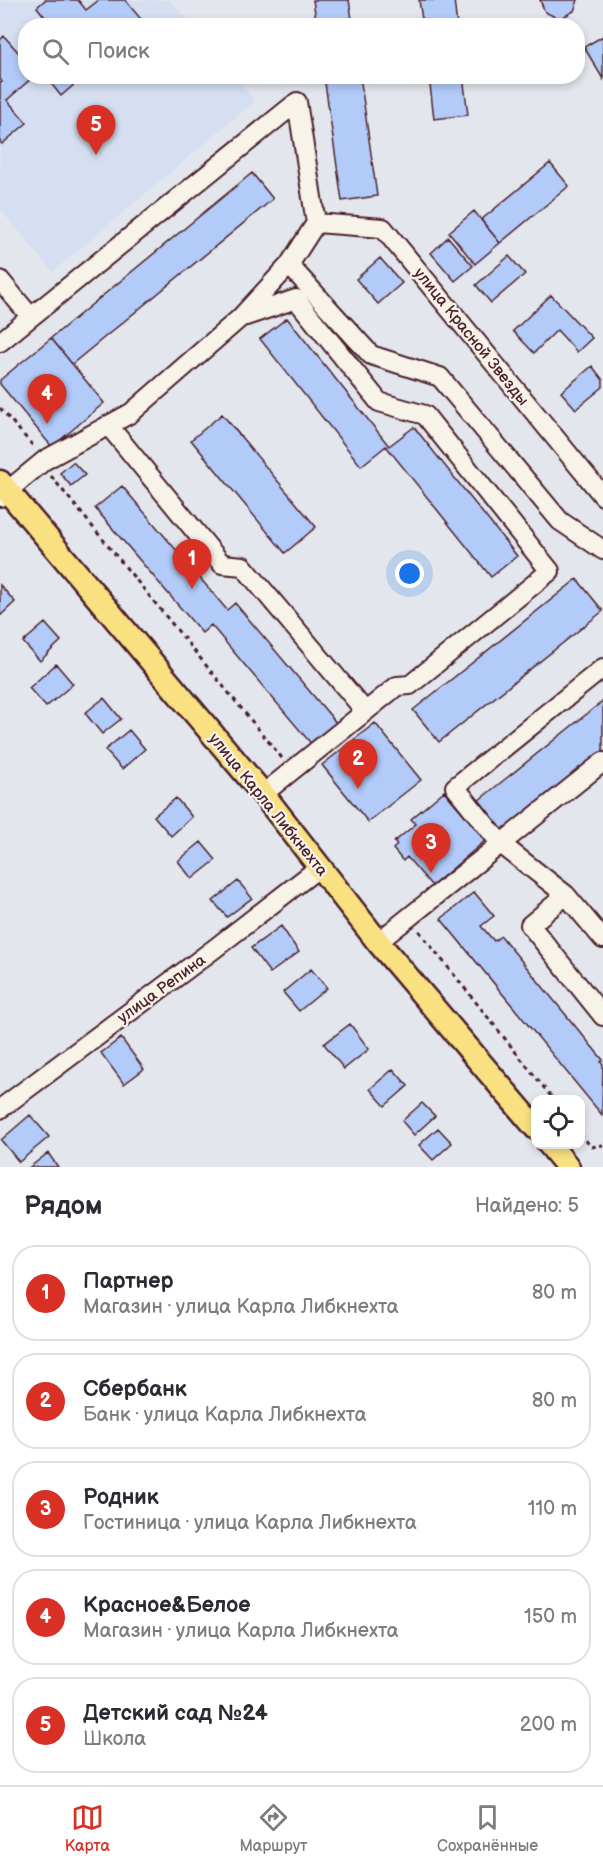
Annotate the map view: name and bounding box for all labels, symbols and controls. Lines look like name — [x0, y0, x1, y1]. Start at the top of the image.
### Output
search box — [18, 18, 585, 84]
icon: search — [39, 35, 72, 68]
text: Поиск — [87, 38, 150, 65]
pin: 5 — [76, 106, 116, 155]
street label: улица Красной Звезды — [409, 264, 532, 410]
pin: 4 — [28, 374, 66, 424]
pin: 1 — [172, 540, 212, 589]
your location — [395, 559, 424, 588]
street label: улица Карла Либкнехта — [204, 730, 332, 881]
pin: 2 — [338, 740, 378, 789]
pin: 3 — [412, 824, 450, 873]
street label: улица Репина — [114, 951, 210, 1028]
map controls — [531, 1095, 585, 1149]
button: locate — [531, 1095, 585, 1149]
text: Рядом — [24, 1191, 102, 1222]
text: Найдено: 5 — [475, 1194, 579, 1218]
text: Партнер — [83, 1268, 174, 1295]
text: 1 — [41, 1281, 50, 1305]
text: 80 m — [532, 1281, 577, 1305]
text: Магазин · улица Карла Либкнехта — [83, 1295, 399, 1319]
text: Сбербанк — [83, 1376, 187, 1403]
text: 2 — [40, 1389, 51, 1413]
text: 80 m — [532, 1389, 577, 1413]
text: Банк · улица Карла Либкнехта — [83, 1403, 367, 1427]
text: Родник — [83, 1484, 159, 1511]
text: 3 — [40, 1497, 51, 1521]
text: 110 m — [528, 1497, 577, 1521]
text: Гостиница · улица Карла Либкнехта — [83, 1511, 417, 1535]
text: Красное&Белое — [83, 1592, 250, 1619]
text: 4 — [40, 1605, 51, 1629]
text: 150 m — [524, 1605, 577, 1629]
text: Магазин · улица Карла Либкнехта — [83, 1619, 399, 1643]
text: Детский сад №24 — [83, 1700, 268, 1727]
text: 5 — [40, 1713, 51, 1737]
text: 200 m — [520, 1713, 577, 1737]
text: Школа — [83, 1727, 146, 1751]
tab: Карта — [65, 1801, 110, 1856]
tab: Маршрут — [239, 1801, 308, 1856]
tab: Сохранённые — [437, 1801, 538, 1856]

